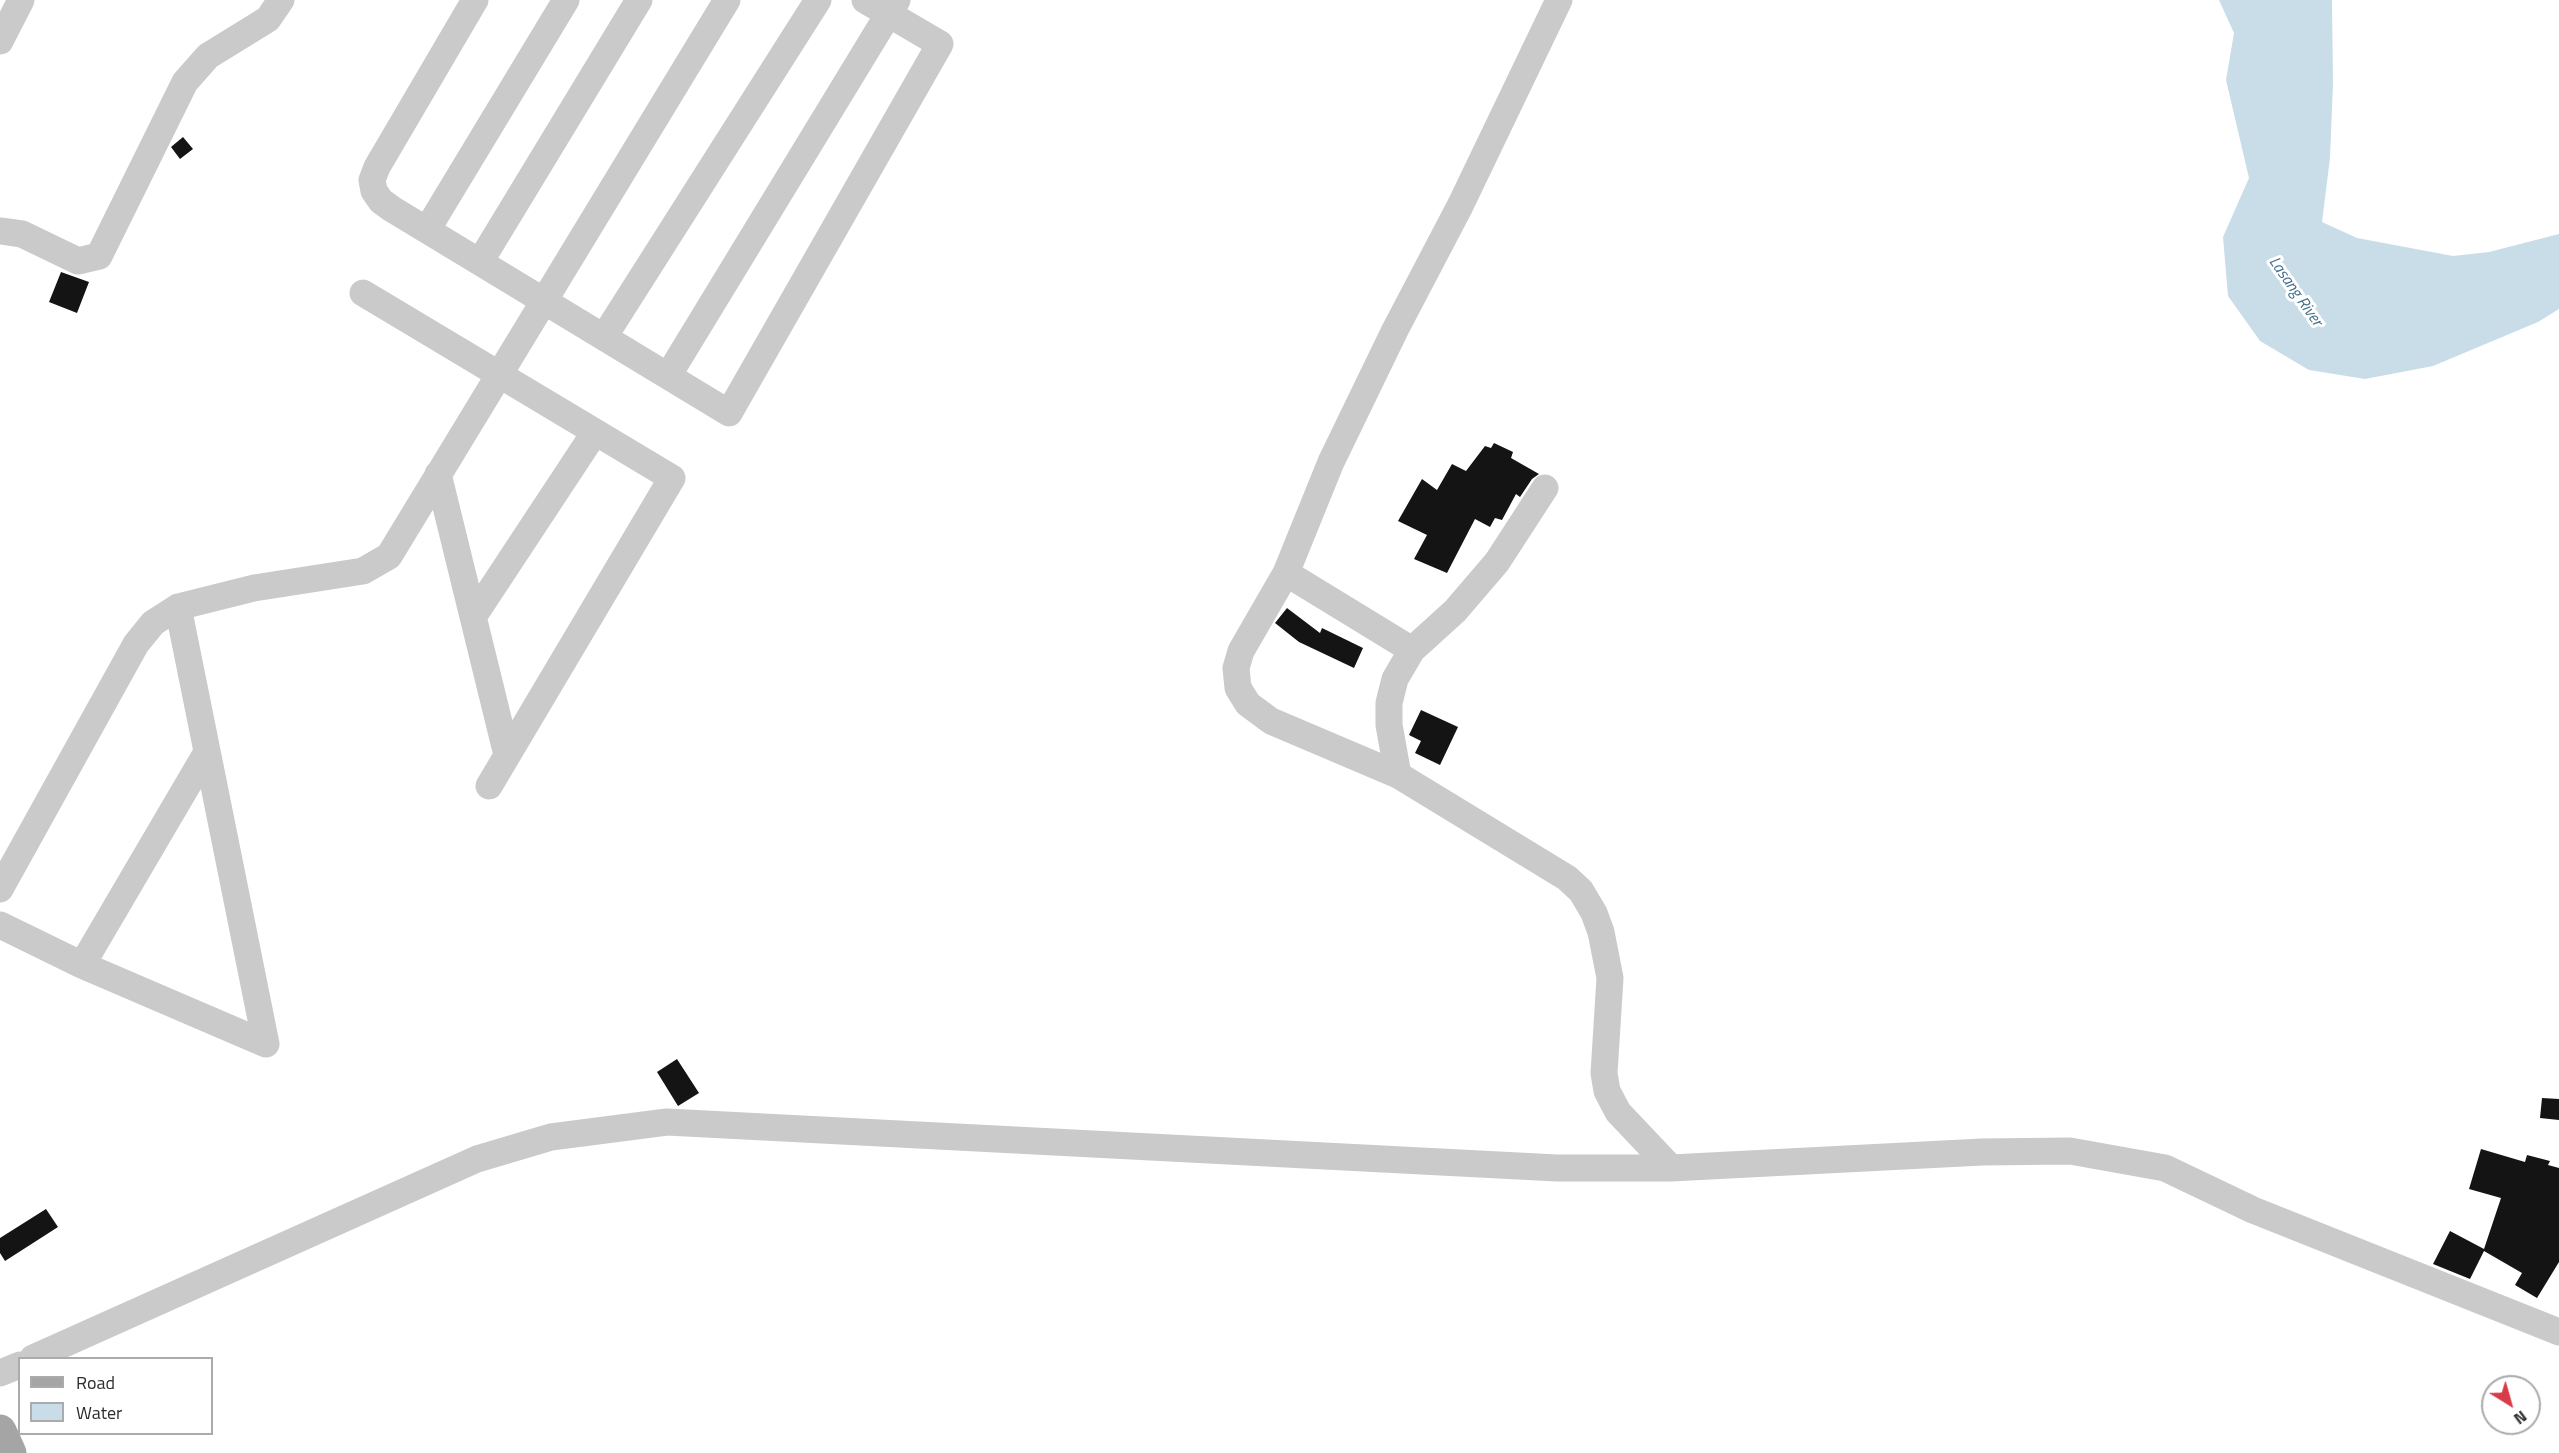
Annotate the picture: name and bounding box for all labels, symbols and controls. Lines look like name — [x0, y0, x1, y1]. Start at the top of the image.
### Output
water label: Lasang River — [2264, 254, 2326, 330]
legend — [18, 1357, 213, 1435]
text: Road — [76, 1369, 115, 1396]
north arrow — [2481, 1375, 2541, 1435]
text: Water — [76, 1399, 122, 1426]
text: N — [2509, 1405, 2532, 1431]

